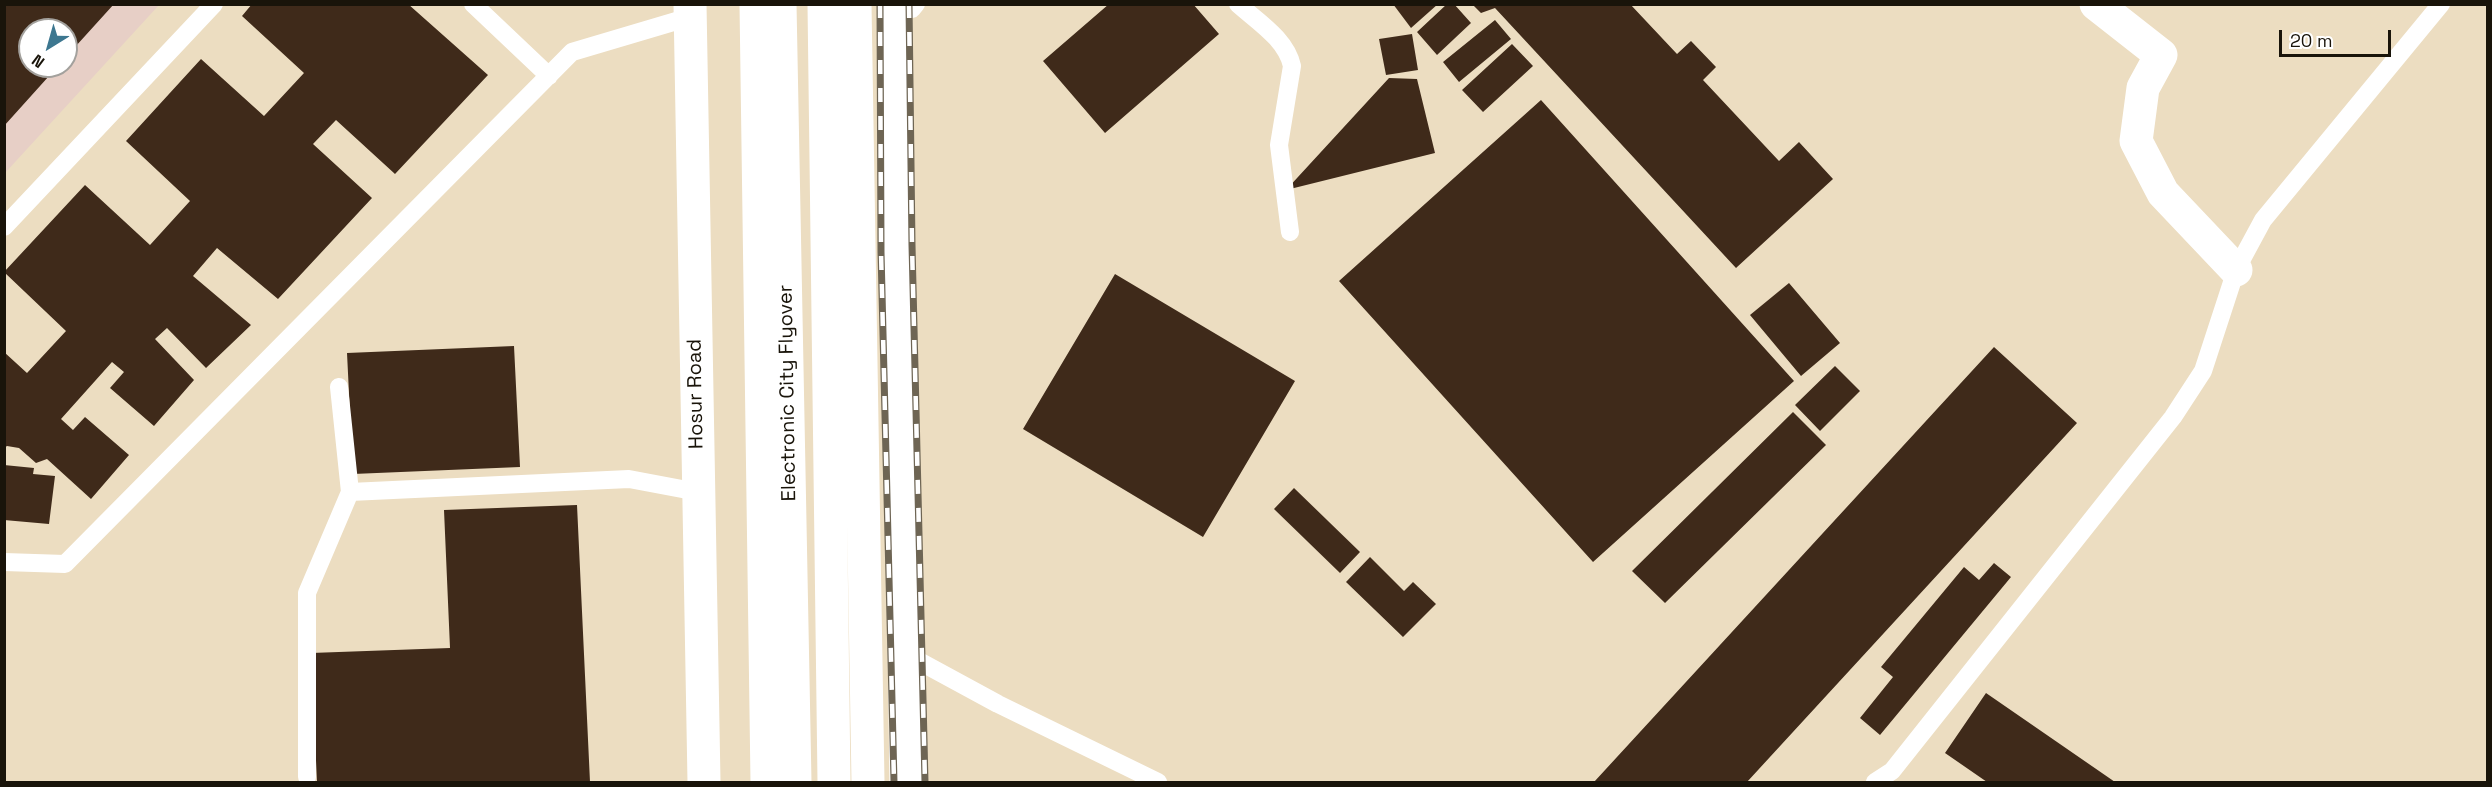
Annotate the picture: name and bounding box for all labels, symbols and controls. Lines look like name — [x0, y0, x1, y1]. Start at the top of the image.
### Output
north arrow — [18, 18, 78, 78]
scale bar — [2282, 18, 2394, 56]
text: 20 m — [2290, 29, 2333, 52]
text: N — [27, 50, 49, 73]
street label: Electronic City Flyover — [774, 285, 802, 501]
street label: Hosur Road — [683, 339, 709, 449]

